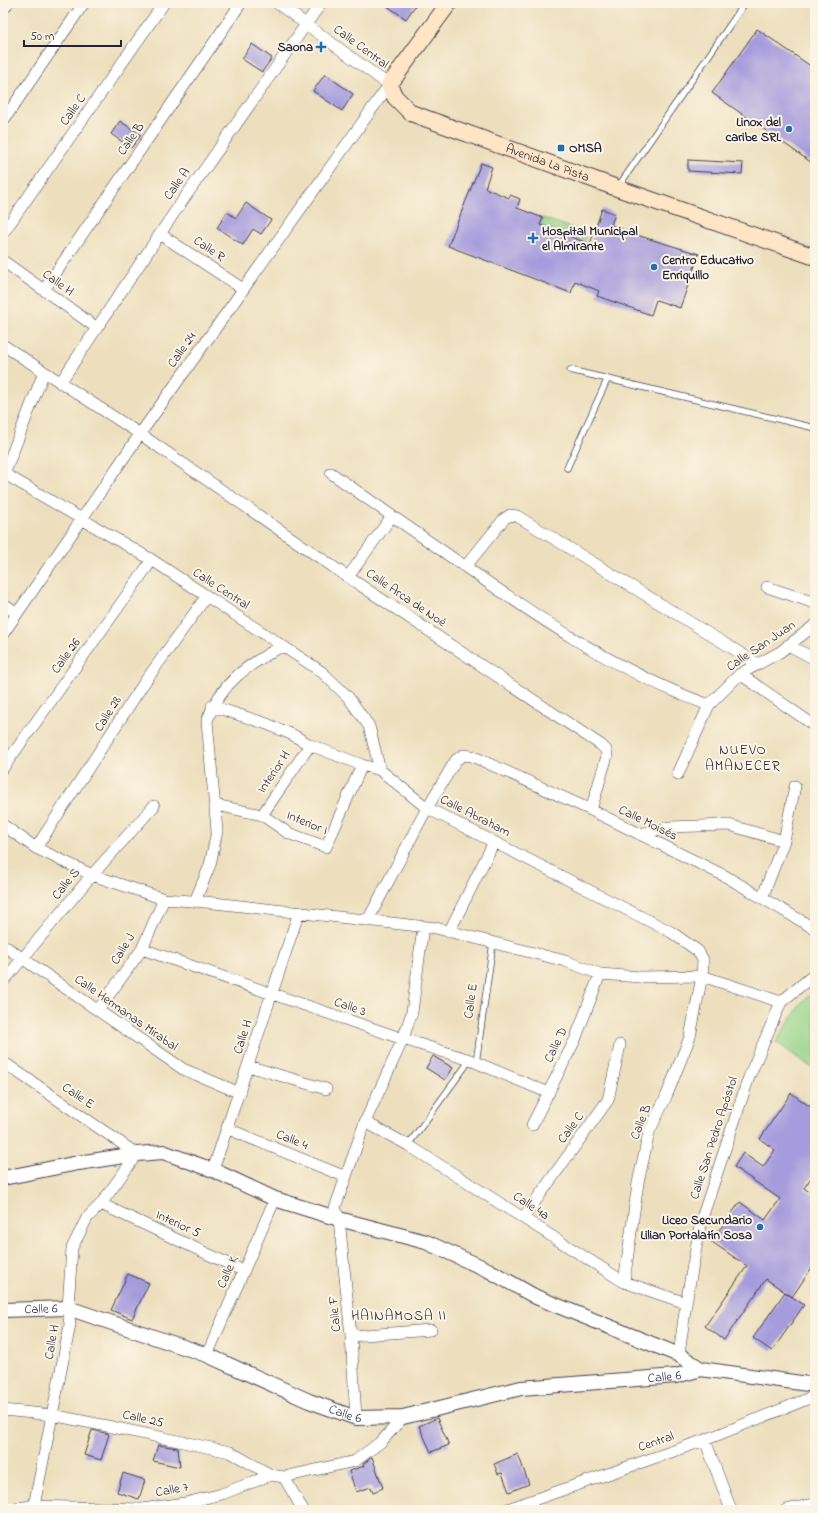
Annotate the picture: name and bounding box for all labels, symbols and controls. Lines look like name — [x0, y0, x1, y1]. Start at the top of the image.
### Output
street label: Calle Central — [329, 20, 393, 74]
scale bar — [24, 22, 121, 48]
text: 50 m — [30, 28, 54, 46]
place label: Saona — [277, 38, 313, 57]
marker: Saona — [316, 42, 326, 52]
street label: Calle C — [55, 90, 91, 130]
place label: Linox del caribe SRL — [726, 113, 782, 147]
street label: Calle B — [113, 118, 149, 159]
marker: Linox del caribe SRL — [784, 124, 794, 134]
street label: Avenida La Pista — [503, 139, 592, 187]
place label: OMSA — [569, 139, 602, 158]
marker: OMSA — [556, 143, 566, 153]
street label: Calle A — [159, 164, 195, 204]
place label: Hospital Municipal el Almirante — [542, 222, 638, 256]
street label: Calle R — [189, 231, 229, 267]
marker: Hospital Municipal el Almirante — [527, 232, 539, 244]
place label: Centro Educativo Enriquillo — [662, 251, 754, 285]
marker: Centro Educativo Enriquillo — [649, 262, 659, 272]
street label: Calle H — [38, 265, 78, 301]
street label: Calle 24 — [163, 328, 201, 372]
street label: Calle Central — [189, 563, 253, 615]
street label: Calle Arca de Noé — [362, 564, 450, 632]
street label: Calle San Juan — [723, 616, 799, 676]
street label: Calle 26 — [47, 634, 86, 678]
street label: Calle 28 — [90, 692, 126, 736]
district label: NUEVO AMANECER — [705, 740, 781, 777]
street label: Interior H — [253, 747, 295, 797]
street label: Calle Abraham — [436, 790, 514, 842]
street label: Calle Moisés — [615, 801, 681, 846]
street label: Interior I — [283, 806, 331, 840]
street label: Calle S — [47, 864, 85, 904]
street label: Calle J — [106, 930, 140, 968]
street label: Calle Hermanas Mirabal — [70, 970, 182, 1056]
street label: Calle E — [459, 982, 483, 1020]
street label: Calle 3 — [331, 993, 369, 1021]
street label: Calle H — [229, 1017, 257, 1057]
street label: Calle D — [540, 1024, 572, 1066]
street label: Calle San Pedro Apóstol — [685, 1074, 743, 1202]
street label: Calle E — [58, 1078, 98, 1114]
street label: Calle B — [626, 1101, 656, 1142]
street label: Calle C — [553, 1108, 589, 1148]
street label: Calle 4 — [273, 1125, 311, 1155]
street label: Calle 4a — [509, 1187, 553, 1225]
street label: Interior 5 — [152, 1205, 204, 1243]
place label: Liceo Secundario Lilian Portalatín Sosa — [640, 1211, 752, 1245]
marker: Liceo Secundario Lilian Portalatín Sosa — [755, 1222, 765, 1232]
street label: Calle K — [212, 1252, 244, 1291]
street label: Calle F — [324, 1295, 346, 1333]
street label: Calle 6 — [24, 1299, 58, 1319]
district label: HAINAMOSA II — [351, 1306, 447, 1327]
street label: Calle H — [40, 1323, 64, 1361]
street label: Calle 6 — [647, 1365, 684, 1388]
street label: Calle 6 — [326, 1399, 362, 1428]
street label: Calle 25 — [121, 1405, 166, 1433]
street label: Central — [635, 1427, 677, 1457]
street label: Calle 7 — [154, 1478, 191, 1502]

